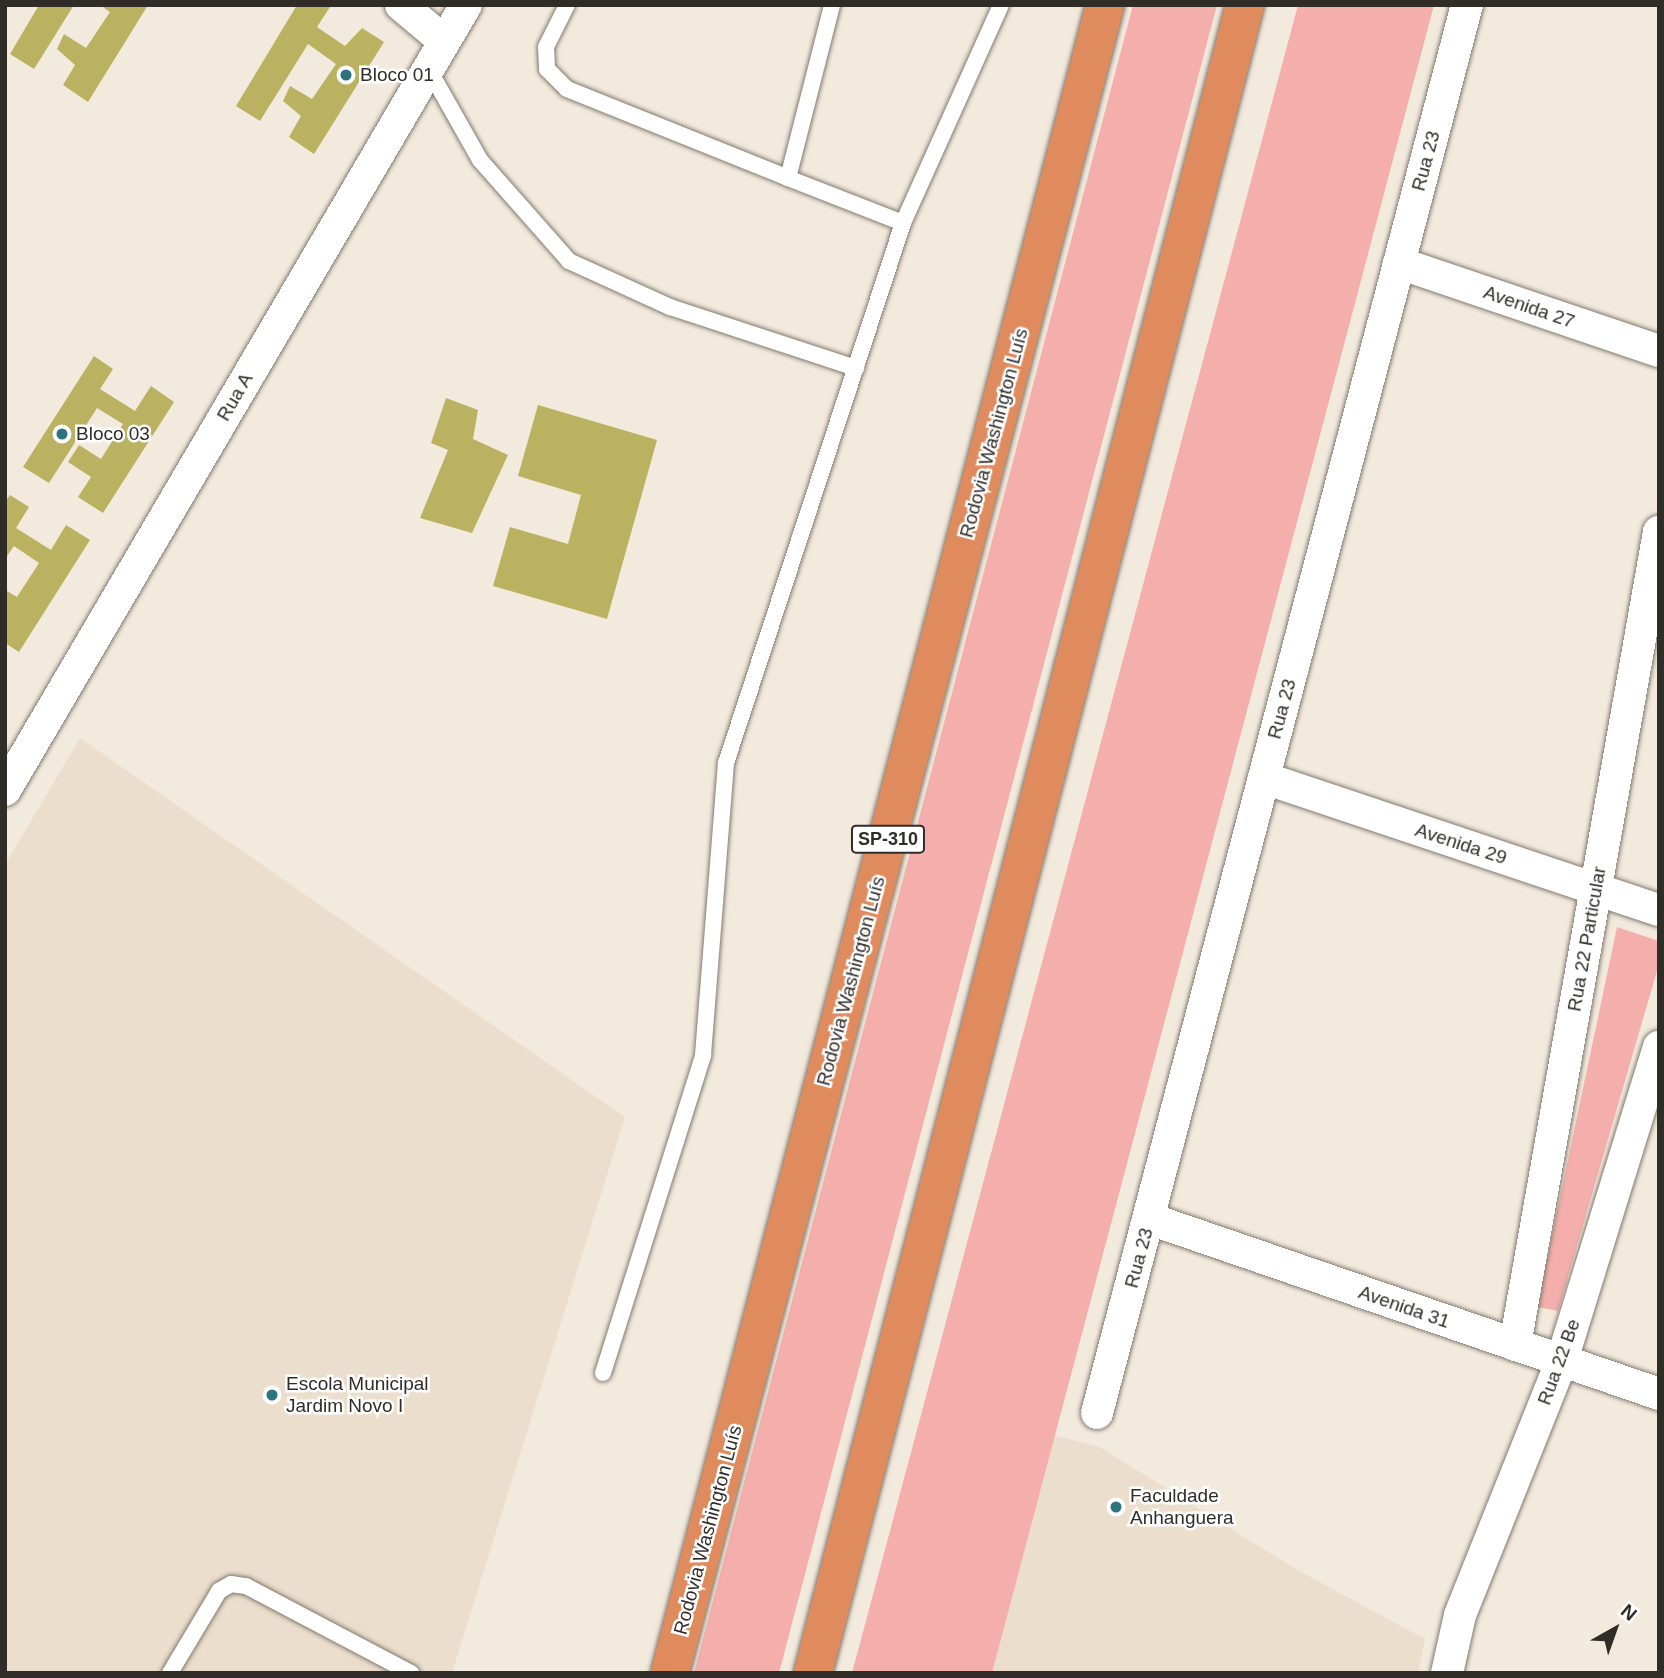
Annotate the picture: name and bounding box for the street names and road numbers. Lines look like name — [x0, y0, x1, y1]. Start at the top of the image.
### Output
street label: Rua 23 — [1407, 128, 1445, 194]
street label: Avenida 27 — [1481, 281, 1577, 333]
street label: Rodovia Washington Luís — [955, 326, 1033, 540]
street label: Rua A — [212, 368, 258, 426]
street label: Rua 23 — [1263, 676, 1301, 742]
street label: Avenida 29 — [1412, 819, 1510, 869]
road number: SP-310 — [850, 824, 926, 854]
street label: Rua 22 Particular — [1563, 865, 1611, 1013]
street label: Rodovia Washington Luís — [812, 874, 890, 1088]
street label: Rua 23 — [1120, 1225, 1158, 1291]
street label: Avenida 31 — [1356, 1281, 1452, 1333]
street label: Rua 22 Be — [1533, 1316, 1585, 1408]
street label: Rodovia Washington Luís — [669, 1423, 747, 1637]

